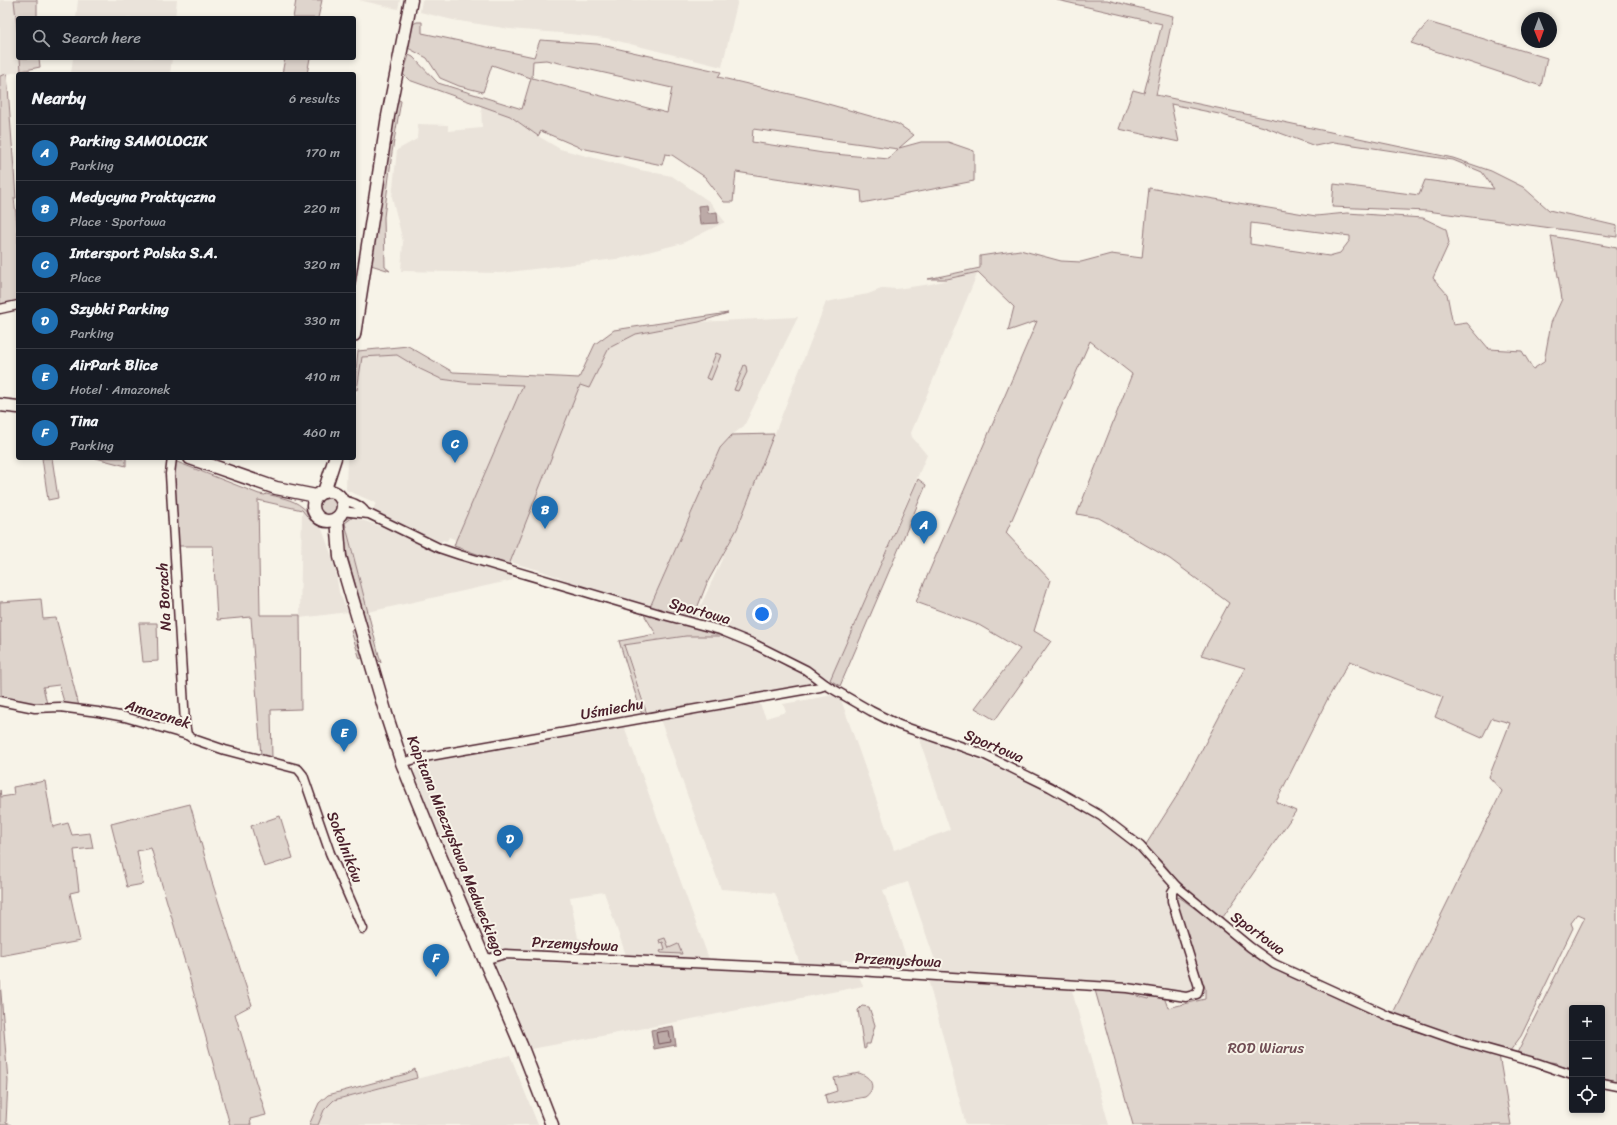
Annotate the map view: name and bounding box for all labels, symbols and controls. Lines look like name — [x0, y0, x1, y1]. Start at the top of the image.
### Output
north arrow — [1521, 12, 1557, 48]
search box — [16, 16, 356, 60]
text: Search here — [62, 25, 141, 51]
icon: search — [30, 27, 52, 49]
text: Nearby — [32, 83, 86, 113]
text: 6 results — [289, 87, 340, 110]
text: Parking SAMOLOCIK — [70, 128, 207, 154]
text: A — [41, 141, 49, 164]
text: 170 m — [305, 141, 340, 164]
text: Parking — [70, 154, 114, 177]
text: Medycyna Praktyczna — [70, 184, 216, 210]
text: B — [41, 197, 49, 220]
text: 220 m — [303, 197, 340, 220]
text: Place · Sportowa — [70, 210, 166, 233]
text: Intersport Polska S.A. — [70, 240, 218, 266]
text: C — [41, 253, 49, 276]
text: 320 m — [304, 253, 340, 276]
text: Place — [70, 266, 101, 289]
text: Szybki Parking — [70, 296, 169, 322]
text: D — [41, 309, 49, 332]
text: 330 m — [304, 309, 340, 332]
text: Parking — [70, 322, 114, 345]
text: AirPark Blice — [70, 352, 158, 378]
text: E — [41, 365, 49, 388]
text: 410 m — [305, 365, 340, 388]
text: Hotel · Amazonek — [70, 378, 170, 401]
text: Tina — [70, 408, 98, 434]
text: F — [41, 421, 49, 444]
text: 460 m — [303, 421, 340, 444]
pin: C — [442, 430, 468, 463]
text: Parking — [70, 434, 114, 457]
pin: B — [532, 496, 558, 529]
pin: A — [911, 511, 937, 544]
street label: Na Borach — [149, 562, 179, 632]
street label: Sportowa — [666, 590, 734, 632]
your location — [752, 604, 772, 624]
street label: Amazonek — [121, 691, 195, 737]
street label: Uśmiechu — [578, 691, 646, 727]
pin: E — [331, 719, 357, 752]
street label: Sportowa — [960, 722, 1028, 770]
street label: Kapitana Mieczysława Medweckiego — [400, 731, 513, 961]
street label: Sokolników — [319, 807, 371, 887]
pin: D — [497, 825, 523, 858]
street label: Sportowa — [1225, 904, 1291, 962]
street label: Przemysłowa — [531, 929, 619, 959]
pin: F — [423, 944, 449, 977]
street label: Przemysłowa — [854, 945, 942, 975]
map controls — [1569, 1005, 1605, 1113]
button: + — [1569, 1005, 1605, 1041]
park label: ROD Wiarus — [1228, 1035, 1304, 1061]
button: − — [1569, 1041, 1605, 1077]
button: locate — [1569, 1077, 1605, 1113]

